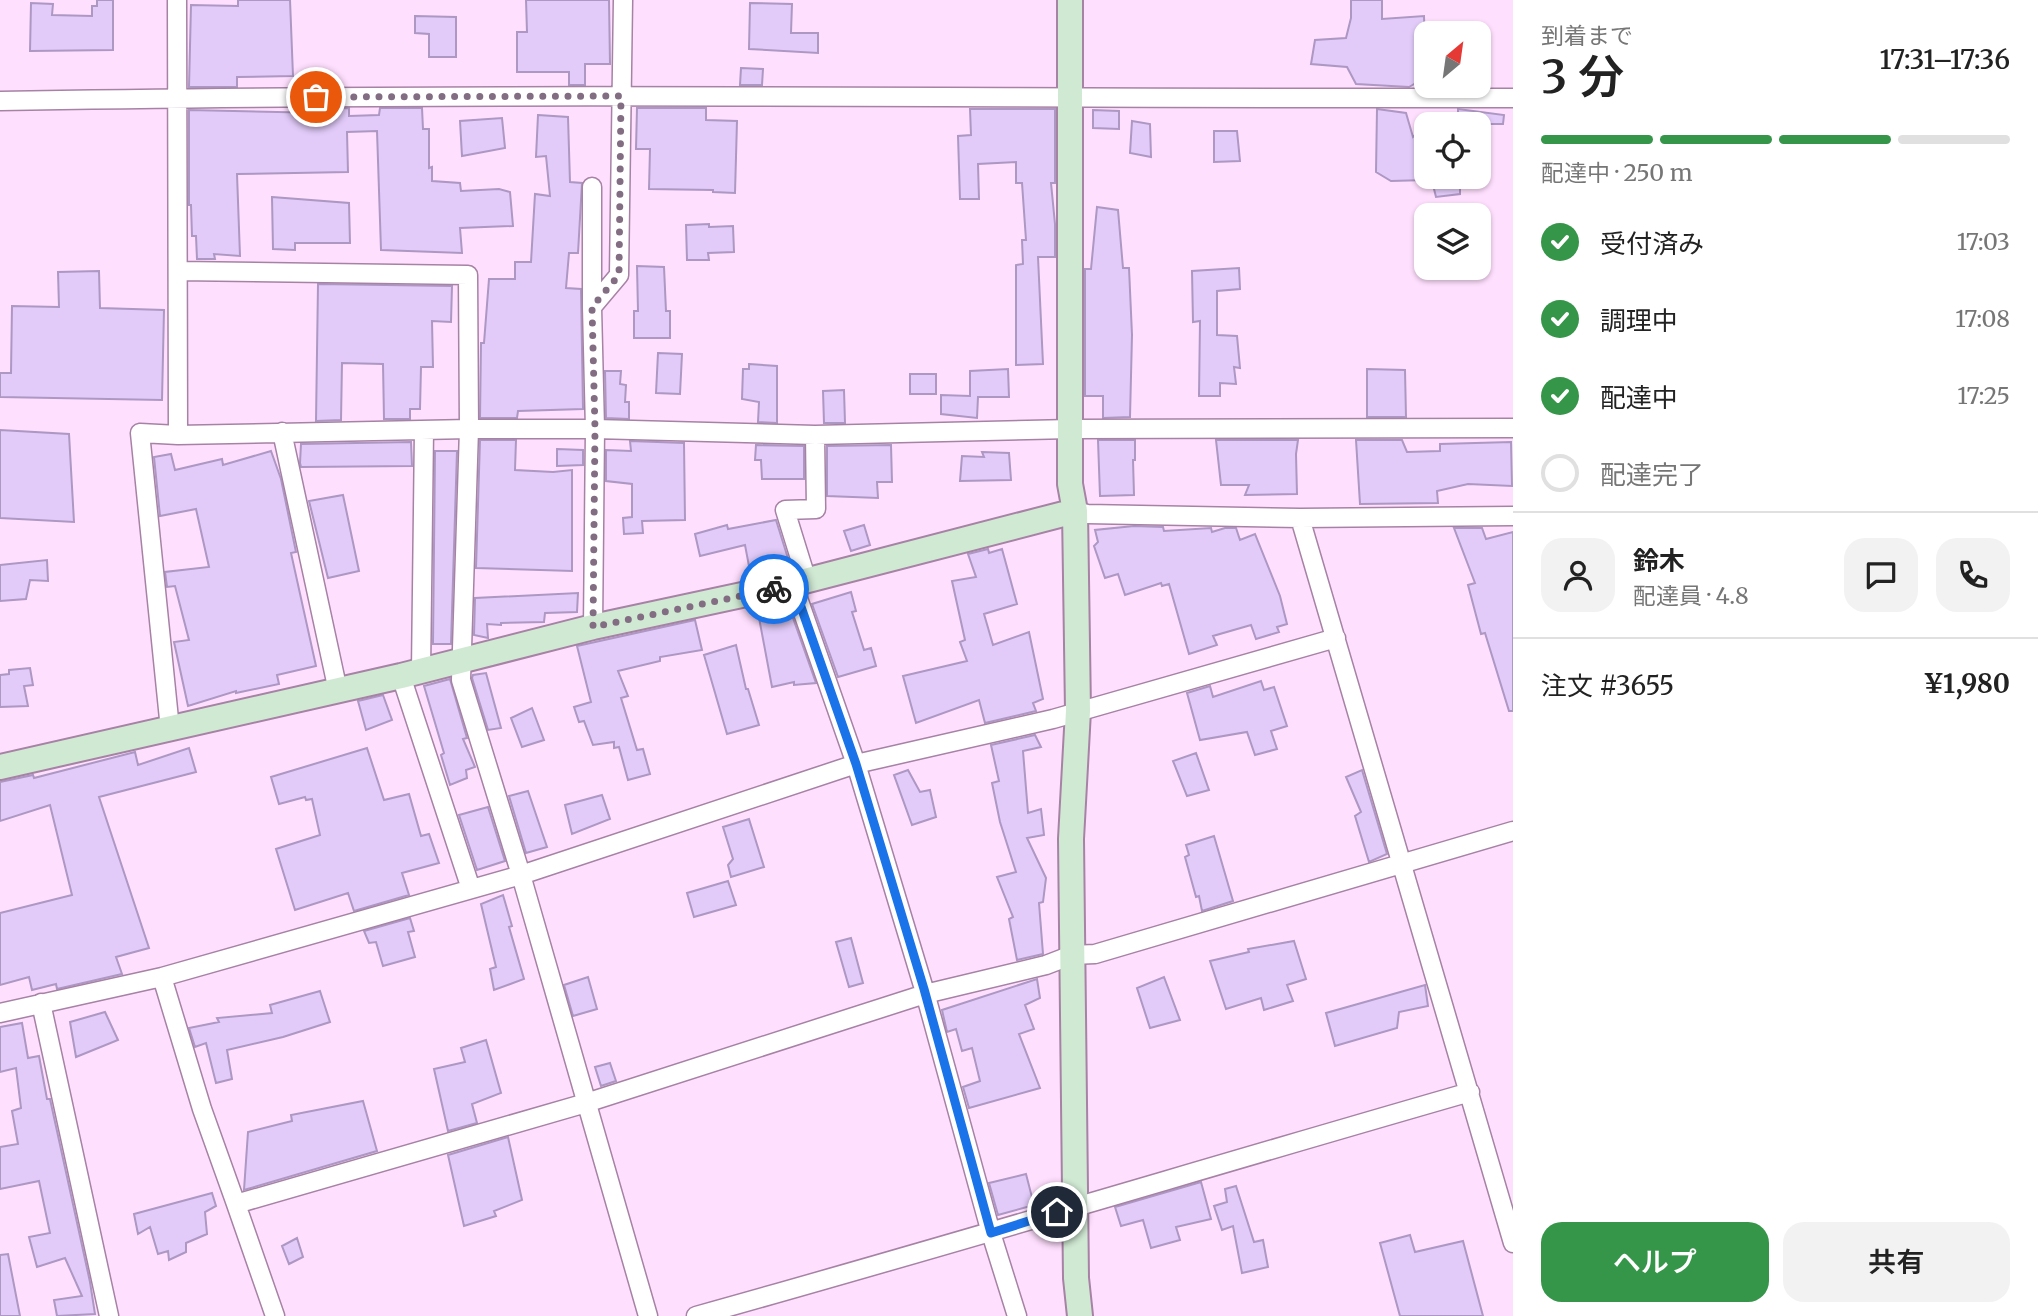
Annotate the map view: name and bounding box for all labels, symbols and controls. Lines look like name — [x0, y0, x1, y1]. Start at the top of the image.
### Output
north arrow — [1414, 21, 1491, 98]
map controls — [1414, 21, 1491, 280]
text: 到着まで — [1541, 21, 1633, 50]
text: 17:31–17:36 — [1880, 43, 2010, 76]
text: 3 分 — [1541, 48, 1624, 106]
pin — [286, 67, 346, 127]
icon: bag — [297, 78, 335, 116]
button: locate — [1414, 112, 1491, 189]
text: 配達中 · 250 m — [1541, 158, 1693, 187]
button: layers — [1414, 203, 1491, 280]
icon: check — [1541, 223, 1579, 261]
text: 受付済み — [1600, 227, 1704, 260]
text: 17:03 — [1957, 227, 2010, 256]
icon: check — [1541, 300, 1579, 338]
text: 調理中 — [1600, 304, 1678, 337]
text: 17:08 — [1955, 304, 2010, 333]
icon: check — [1541, 377, 1579, 415]
text: 配達中 — [1600, 381, 1678, 414]
text: 17:25 — [1957, 381, 2010, 410]
text: 配達完了 — [1600, 458, 1704, 491]
button: person — [1541, 538, 1615, 612]
button: chat — [1844, 538, 1918, 612]
button: phone — [1936, 538, 2010, 612]
text: 鈴木 — [1633, 544, 1685, 577]
courier — [739, 554, 809, 624]
icon: bike — [755, 570, 793, 608]
text: 配達員 · 4.8 — [1633, 581, 1749, 610]
text: ¥1,980 — [1923, 667, 2010, 700]
text: 注文 #3655 — [1541, 669, 1674, 702]
pin — [1027, 1182, 1087, 1242]
icon: home — [1038, 1193, 1076, 1231]
button: ヘルプ — [1541, 1222, 1769, 1302]
button: 共有 — [1783, 1222, 2010, 1302]

